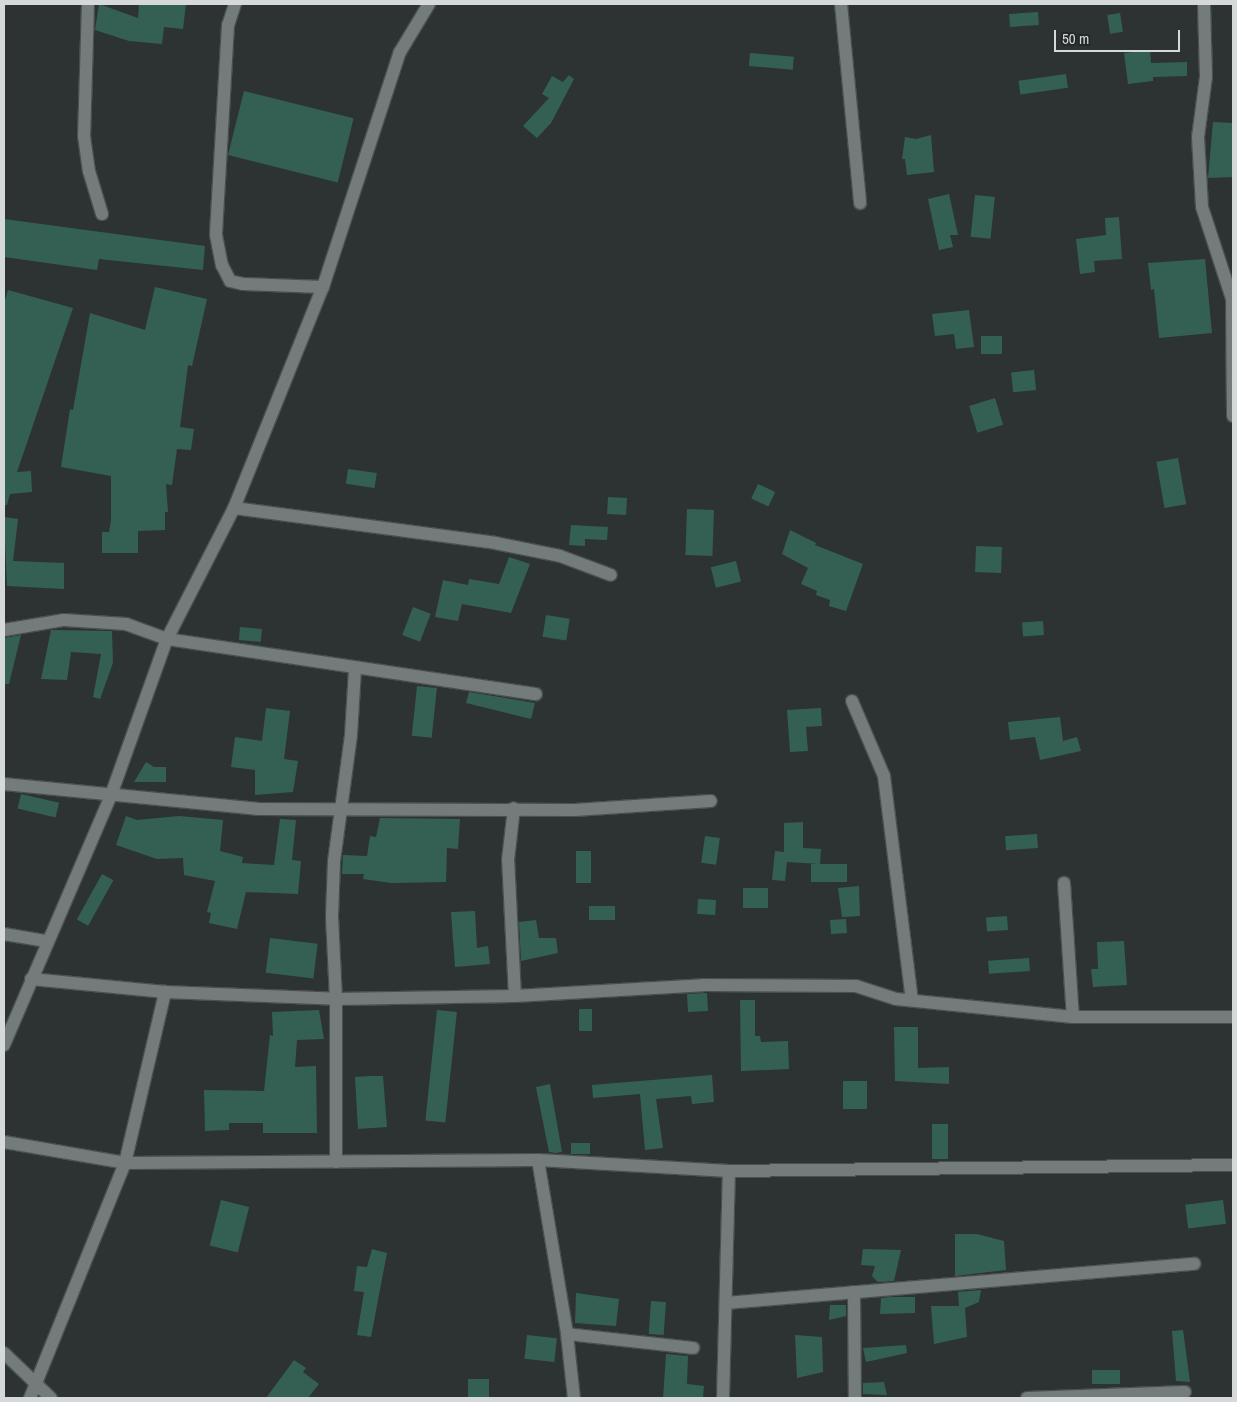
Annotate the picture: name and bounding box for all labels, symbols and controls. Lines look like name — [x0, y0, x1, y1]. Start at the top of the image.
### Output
scale bar — [1057, 20, 1183, 52]
text: 50 m — [1062, 28, 1089, 49]

